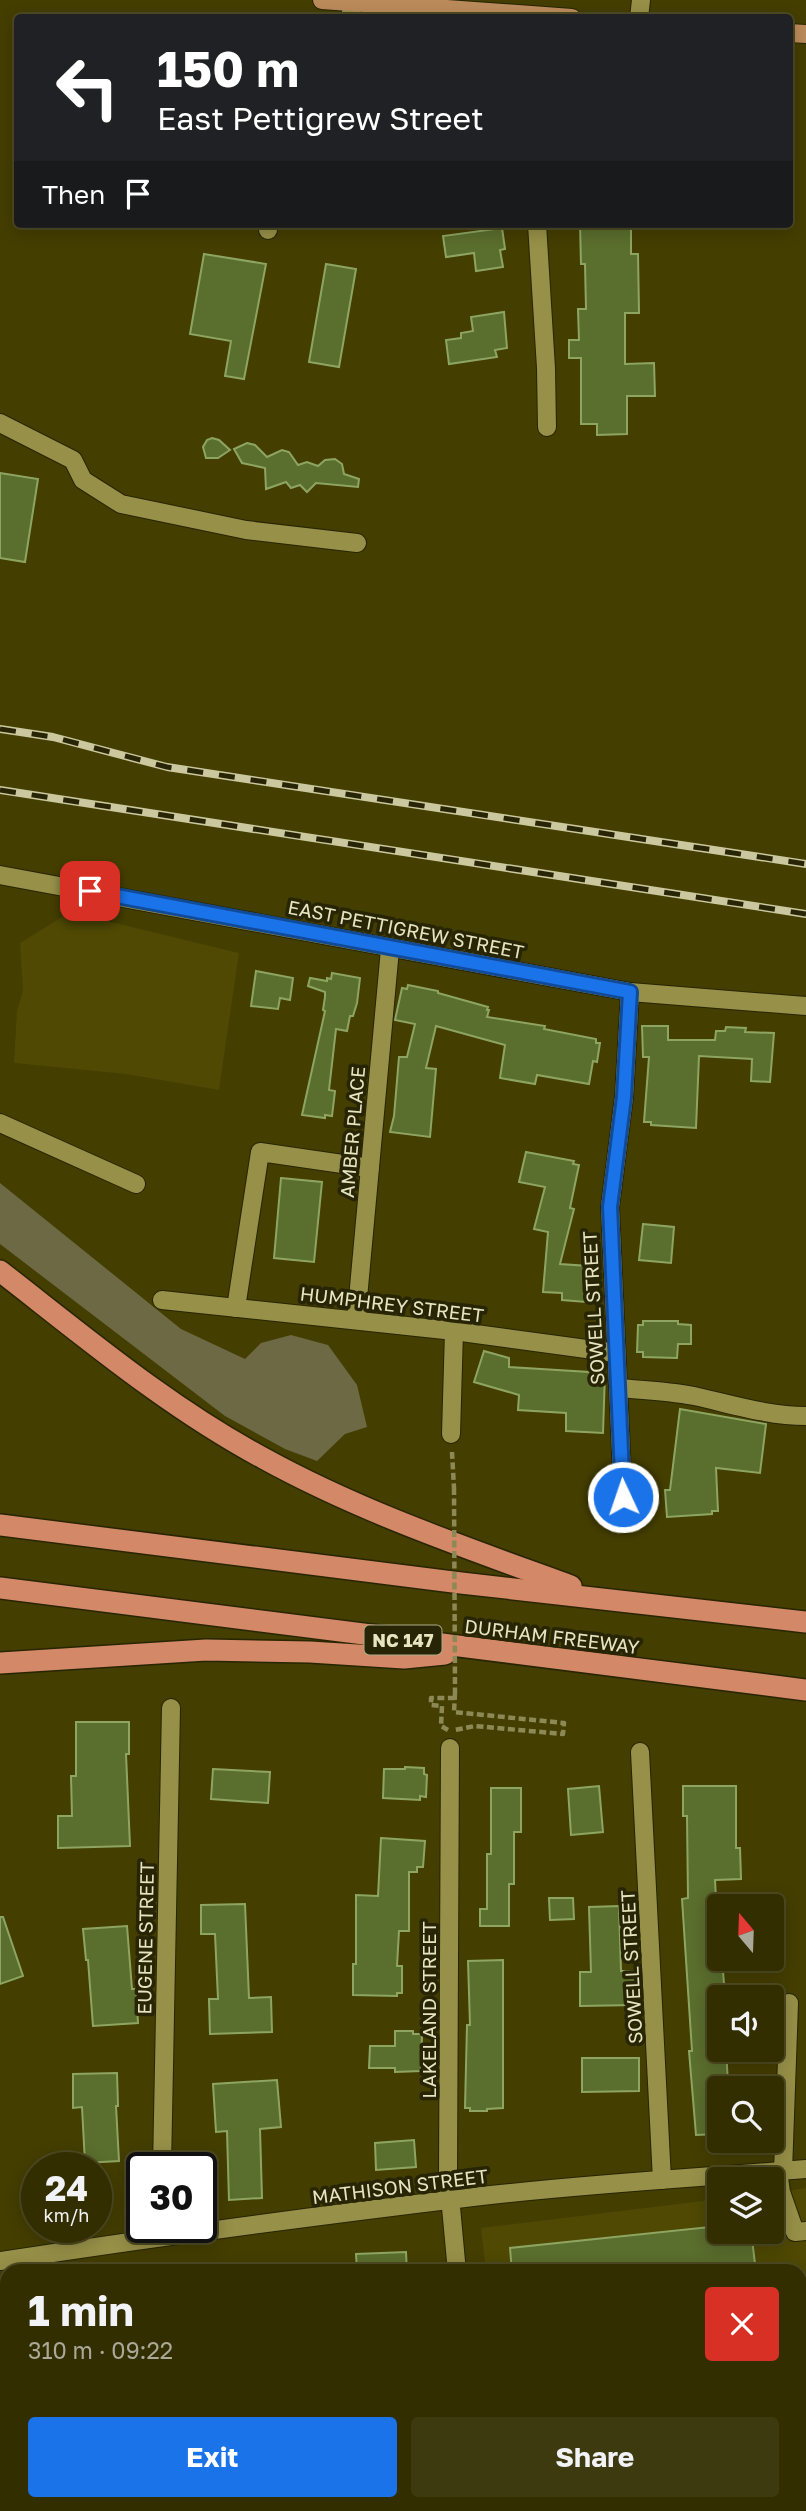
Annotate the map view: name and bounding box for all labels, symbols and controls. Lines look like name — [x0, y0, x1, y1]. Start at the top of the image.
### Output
text: 150 m — [157, 39, 299, 98]
icon: left — [42, 42, 133, 133]
text: East Pettigrew Street — [157, 99, 484, 137]
icon: arrive — [119, 175, 157, 213]
text: Then — [42, 179, 105, 210]
pin — [60, 861, 120, 921]
icon: arrive — [71, 872, 109, 910]
street label: EAST PETTIGREW STREET — [286, 895, 526, 963]
street label: AMBER PLACE — [335, 1065, 369, 1199]
street label: SOWELL STREET — [577, 1230, 609, 1386]
street label: HUMPHREY STREET — [299, 1281, 485, 1327]
position arrow — [586, 1460, 660, 1534]
street label: DURHAM FREEWAY — [463, 1614, 641, 1658]
road number: NC 147 — [364, 1625, 442, 1654]
street label: EUGENE STREET — [132, 1861, 158, 2015]
street label: SOWELL STREET — [615, 1889, 647, 2045]
north arrow — [707, 1894, 784, 1970]
map controls — [707, 1894, 784, 2244]
street label: LAKELAND STREET — [417, 1921, 440, 2099]
button: sound — [707, 1985, 784, 2062]
button: search — [707, 2076, 784, 2153]
speed limit sign: 30 — [126, 2152, 217, 2243]
street label: MATHISON STREET — [311, 2164, 489, 2208]
text: 24 — [45, 2167, 88, 2209]
button: layers — [707, 2167, 784, 2244]
text: km/h — [44, 2204, 89, 2226]
text: 1 min — [28, 2285, 134, 2335]
button: close — [705, 2287, 779, 2361]
text: 310 m · 09:22 — [28, 2336, 173, 2364]
button: Exit — [28, 2417, 397, 2497]
button: Share — [411, 2417, 779, 2497]

